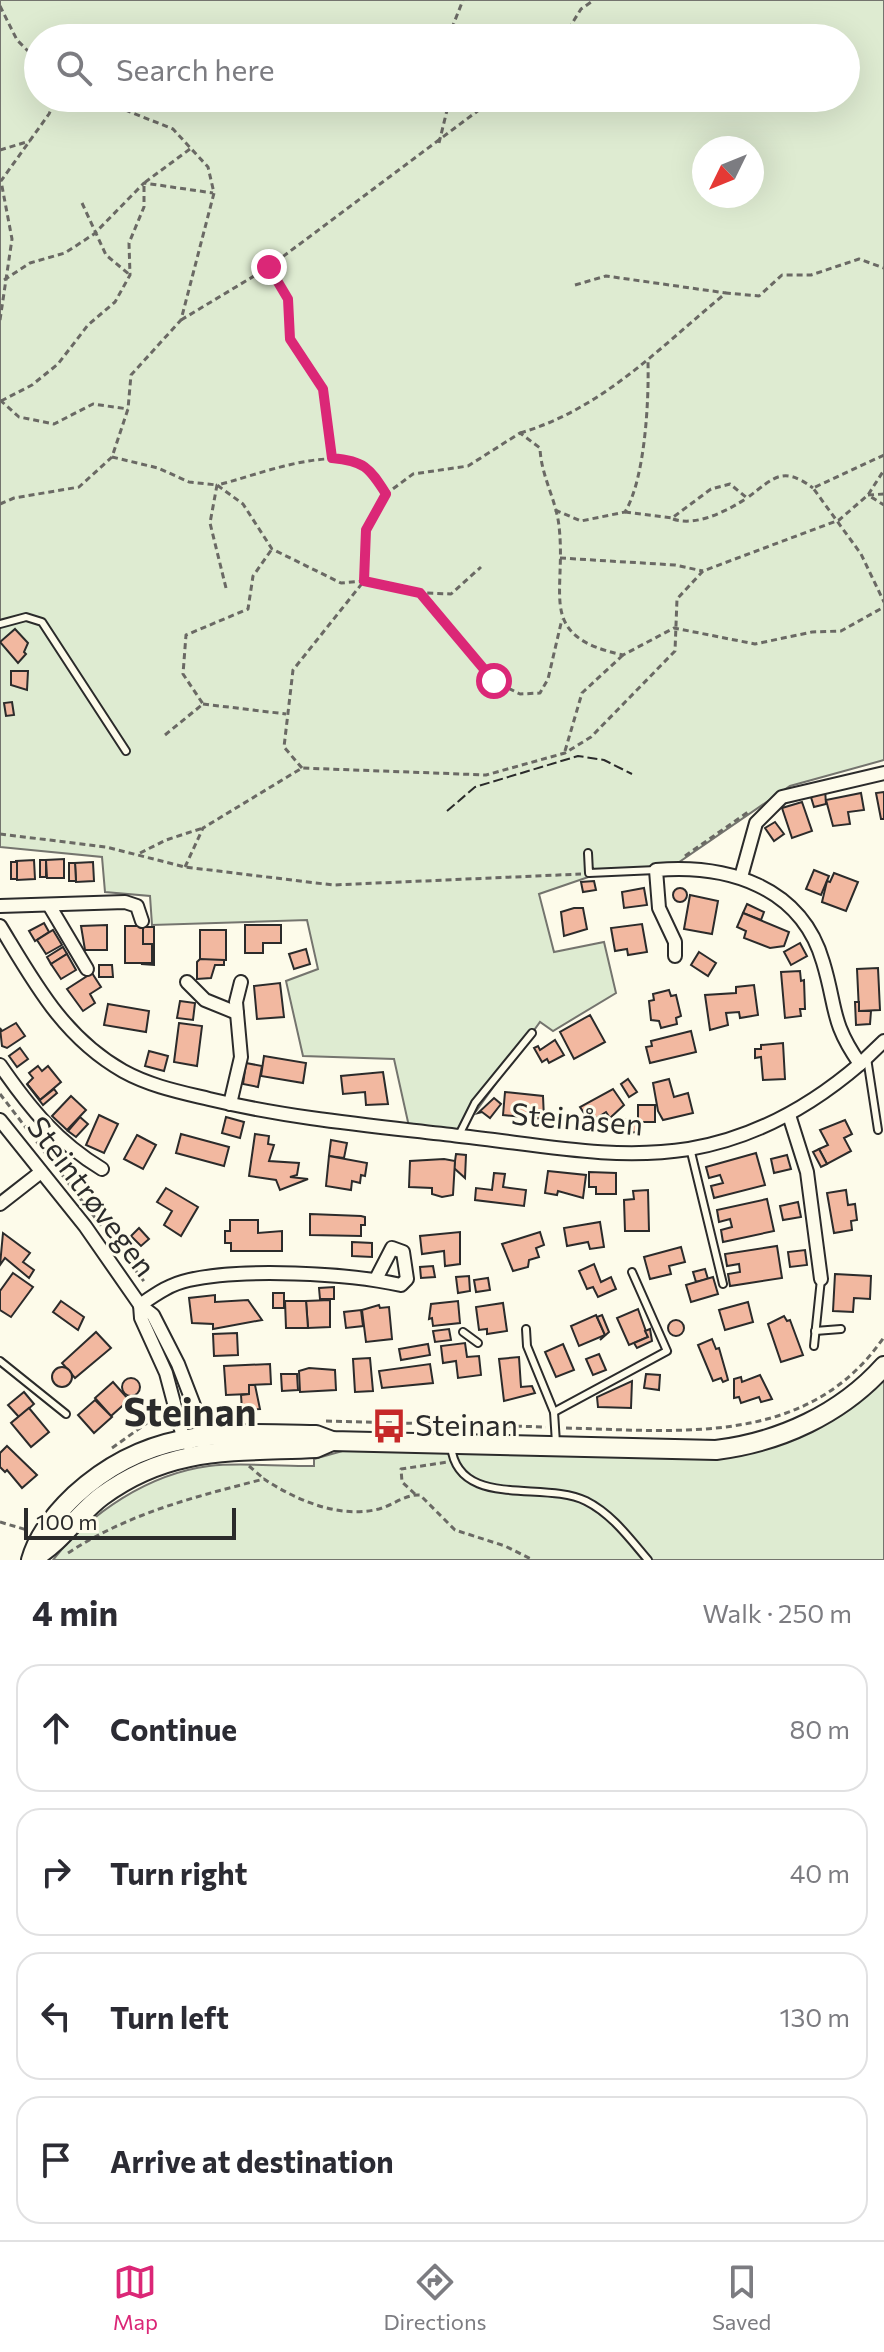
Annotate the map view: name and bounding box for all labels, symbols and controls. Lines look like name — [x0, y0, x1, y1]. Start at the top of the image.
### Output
search box — [24, 24, 860, 112]
icon: search — [52, 46, 96, 90]
text: Search here — [116, 50, 275, 87]
north arrow — [692, 136, 764, 208]
route end — [251, 249, 287, 285]
route start — [476, 663, 512, 699]
street label: Steinåsen — [510, 1093, 645, 1142]
street label: Steintrøvegen — [21, 1108, 165, 1283]
district label: Steinan — [124, 1387, 256, 1434]
place label: Steinan — [415, 1405, 518, 1442]
bus stop icon: Steinan — [370, 1407, 408, 1445]
scale bar — [24, 1504, 236, 1540]
text: 100 m — [36, 1508, 98, 1535]
text: 4 min — [32, 1591, 118, 1633]
text: Walk · 250 m — [702, 1597, 852, 1628]
icon: ahead — [34, 1706, 78, 1750]
text: Continue — [110, 1710, 237, 1747]
text: 80 m — [790, 1713, 850, 1744]
icon: right — [34, 1850, 78, 1894]
text: Turn right — [110, 1854, 247, 1891]
text: 40 m — [790, 1857, 850, 1888]
icon: left — [34, 1994, 78, 2038]
text: Turn left — [110, 1998, 229, 2035]
text: 130 m — [779, 2001, 850, 2032]
icon: arrive — [34, 2138, 78, 2182]
text: Arrive at destination — [110, 2142, 394, 2179]
tab: Map — [113, 2260, 158, 2335]
tab: Directions — [383, 2260, 487, 2335]
tab: Saved — [712, 2260, 771, 2335]

